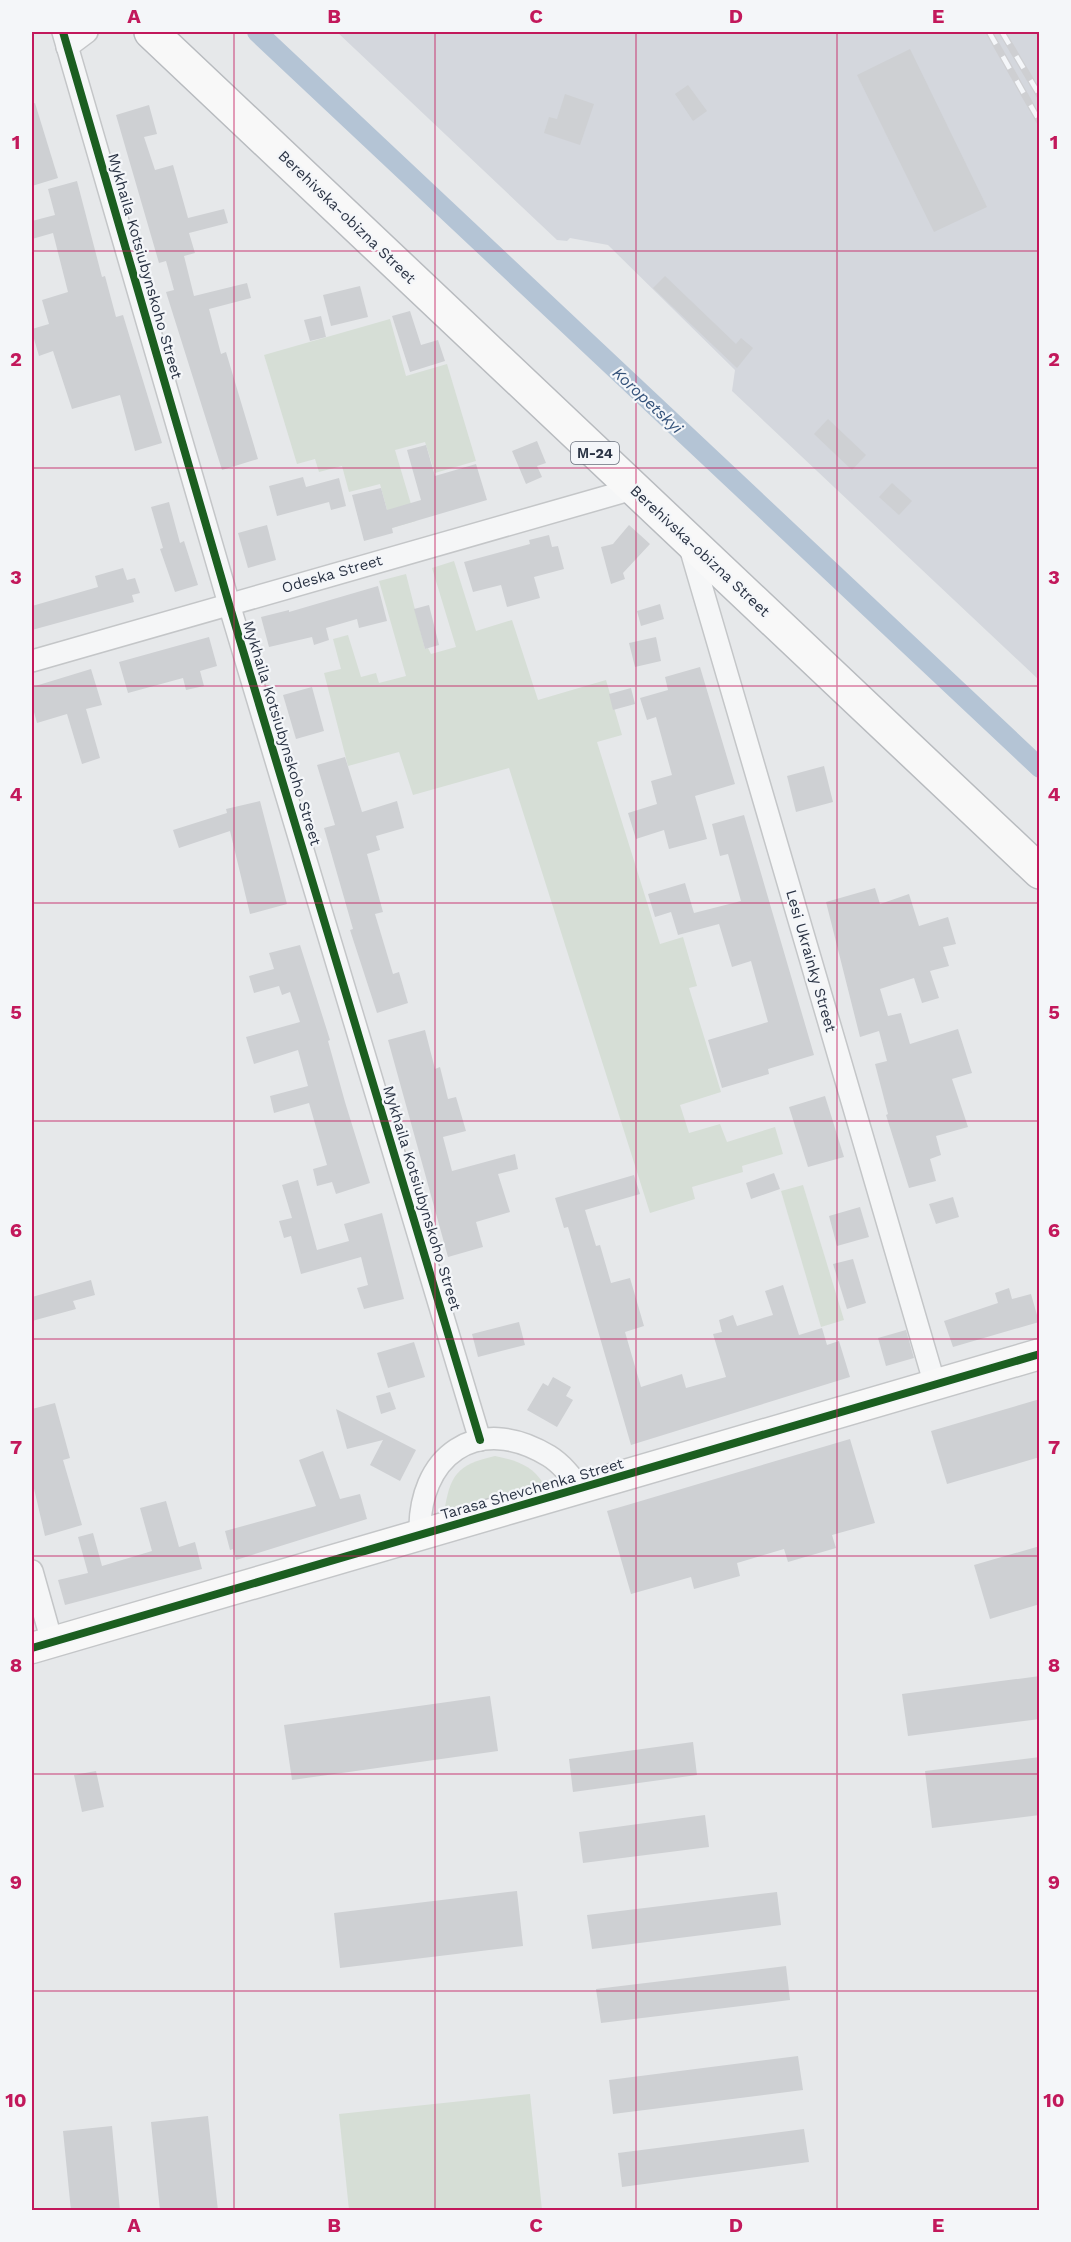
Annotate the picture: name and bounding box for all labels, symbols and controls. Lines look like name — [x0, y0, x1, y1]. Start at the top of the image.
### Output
text: A — [127, 4, 141, 28]
text: B — [327, 4, 341, 28]
text: C — [529, 4, 543, 28]
text: D — [729, 4, 743, 28]
text: E — [932, 4, 944, 28]
text: 1 — [12, 130, 20, 154]
text: 1 — [1050, 130, 1058, 154]
street label: Berehivska-obizna Street — [275, 147, 420, 288]
street label: Mykhaila Kotsiubynskoho Street — [104, 151, 186, 382]
text: 2 — [10, 347, 22, 371]
text: 2 — [1048, 347, 1060, 371]
water label: Koropetskyi — [609, 363, 687, 438]
road number: М-24 — [571, 442, 619, 464]
street label: Berehivska-obizna Street — [627, 482, 774, 621]
street label: Odeska Street — [280, 551, 385, 597]
text: 3 — [10, 565, 22, 589]
text: 3 — [1048, 565, 1060, 589]
street label: Mykhaila Kotsiubynskoho Street — [239, 618, 325, 848]
text: 4 — [10, 782, 23, 806]
text: 4 — [1048, 782, 1061, 806]
street label: Lesi Ukrainky Street — [782, 888, 840, 1035]
text: 5 — [10, 1000, 22, 1024]
text: 5 — [1048, 1000, 1060, 1024]
street label: Mykhaila Kotsiubynskoho Street — [379, 1083, 465, 1313]
text: 6 — [10, 1218, 22, 1242]
text: 6 — [1048, 1218, 1060, 1242]
text: 7 — [10, 1435, 22, 1459]
text: 7 — [1048, 1435, 1060, 1459]
street label: Tarasa Shevchenka Street — [439, 1454, 626, 1524]
text: 8 — [10, 1653, 22, 1677]
text: 8 — [1048, 1653, 1060, 1677]
text: 9 — [10, 1870, 22, 1894]
text: 9 — [1048, 1870, 1060, 1894]
text: 10 — [5, 2088, 27, 2112]
text: 10 — [1043, 2088, 1065, 2112]
text: A — [127, 2213, 141, 2237]
text: B — [327, 2213, 341, 2237]
text: C — [529, 2213, 543, 2237]
text: D — [729, 2213, 743, 2237]
text: E — [932, 2213, 944, 2237]

